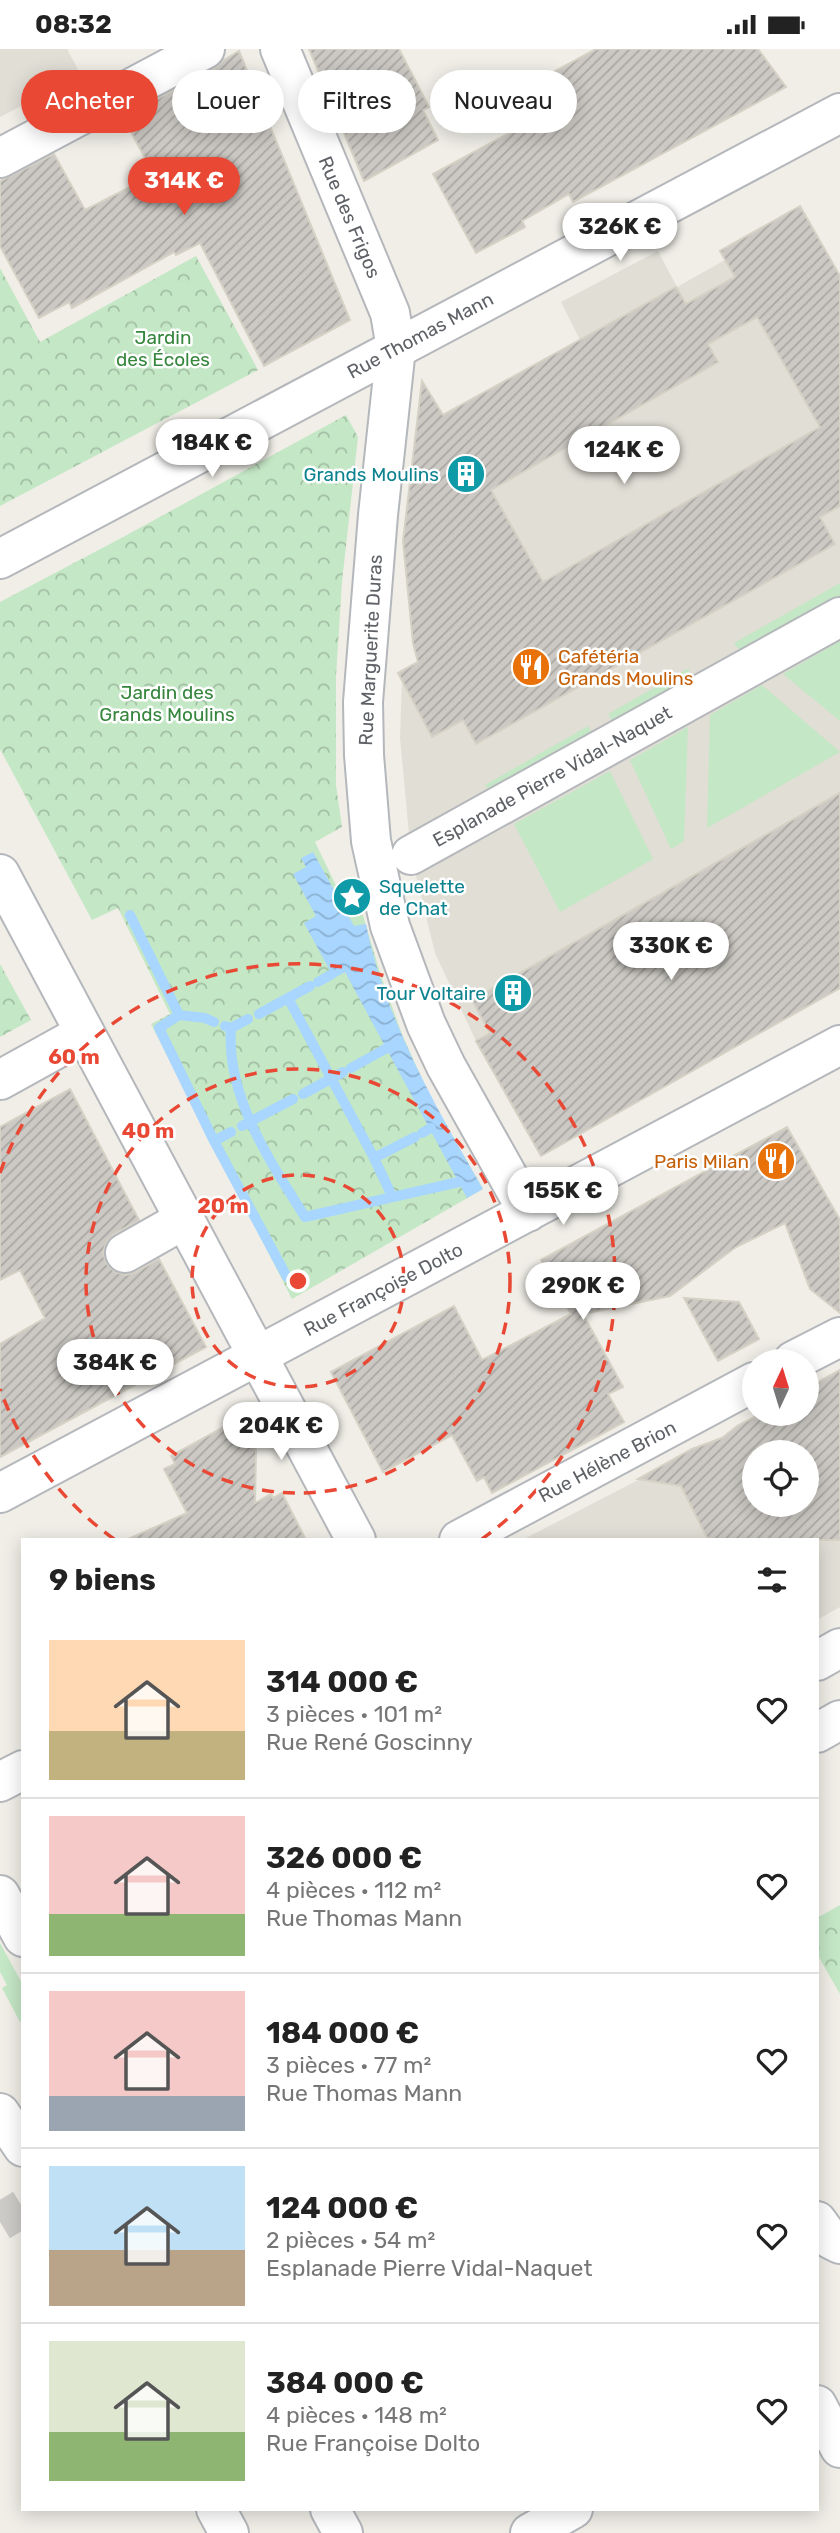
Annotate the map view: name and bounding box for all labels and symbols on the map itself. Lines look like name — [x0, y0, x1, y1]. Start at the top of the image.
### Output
street label: Rue des Frigos — [314, 153, 386, 282]
pin: 314K € — [127, 157, 241, 217]
pin: 326K € — [563, 203, 677, 263]
street label: Rue Thomas Mann — [343, 287, 497, 384]
park label: Jardin des Écoles — [116, 326, 210, 371]
pin: 184K € — [155, 419, 269, 479]
pin: 124K € — [567, 427, 681, 486]
building icon: Grands Moulins — [445, 453, 487, 495]
place label: Grands Moulins — [303, 463, 439, 486]
street label: Rue Marguerite Duras — [354, 554, 387, 746]
place label: Cafétéria Grands Moulins — [558, 645, 694, 690]
restaurant icon: Cafétéria Grands Moulins — [510, 646, 552, 688]
park label: Jardin des Grands Moulins — [99, 681, 235, 726]
street label: Esplanade Pierre Vidal-Naquet — [429, 701, 676, 852]
place label: Squelette de Chat — [379, 875, 465, 920]
place icon: Squelette de Chat — [331, 876, 373, 918]
pin: 330K € — [614, 923, 728, 982]
building icon: Tour Voltaire — [492, 972, 534, 1014]
place label: Tour Voltaire — [376, 982, 486, 1005]
text: 60 m — [48, 1044, 100, 1069]
text: 40 m — [122, 1118, 174, 1143]
restaurant icon: Paris Milan — [755, 1140, 797, 1182]
place label: Paris Milan — [654, 1150, 749, 1173]
pin: 155K € — [506, 1167, 620, 1227]
text: 20 m — [197, 1193, 249, 1218]
street label: Rue Françoise Dolto — [300, 1238, 467, 1341]
pin: 290K € — [526, 1263, 640, 1322]
centre of rings — [286, 1269, 310, 1293]
pin: 384K € — [58, 1339, 172, 1399]
north arrow — [742, 1349, 819, 1426]
pin: 204K € — [224, 1403, 338, 1462]
street label: Rue Hélène Brion — [535, 1416, 680, 1507]

